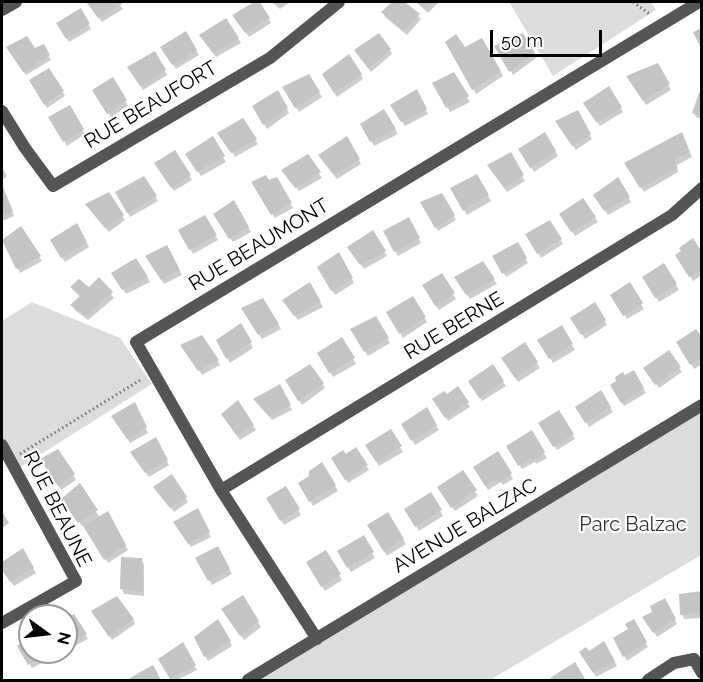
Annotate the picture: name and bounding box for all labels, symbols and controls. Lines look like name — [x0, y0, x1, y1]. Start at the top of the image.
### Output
scale bar — [493, 18, 606, 56]
text: 50 m — [501, 30, 543, 51]
street label: RUE BEAUFORT — [80, 56, 222, 154]
street label: RUE BEAUMONT — [185, 194, 333, 296]
street label: RUE BERNE — [400, 287, 508, 365]
street label: RUE BEAUNE — [18, 447, 96, 571]
street label: AVENUE BALZAC — [389, 474, 541, 578]
park label: Parc Balzac — [579, 513, 687, 537]
north arrow — [18, 604, 78, 664]
text: N — [53, 630, 75, 647]

